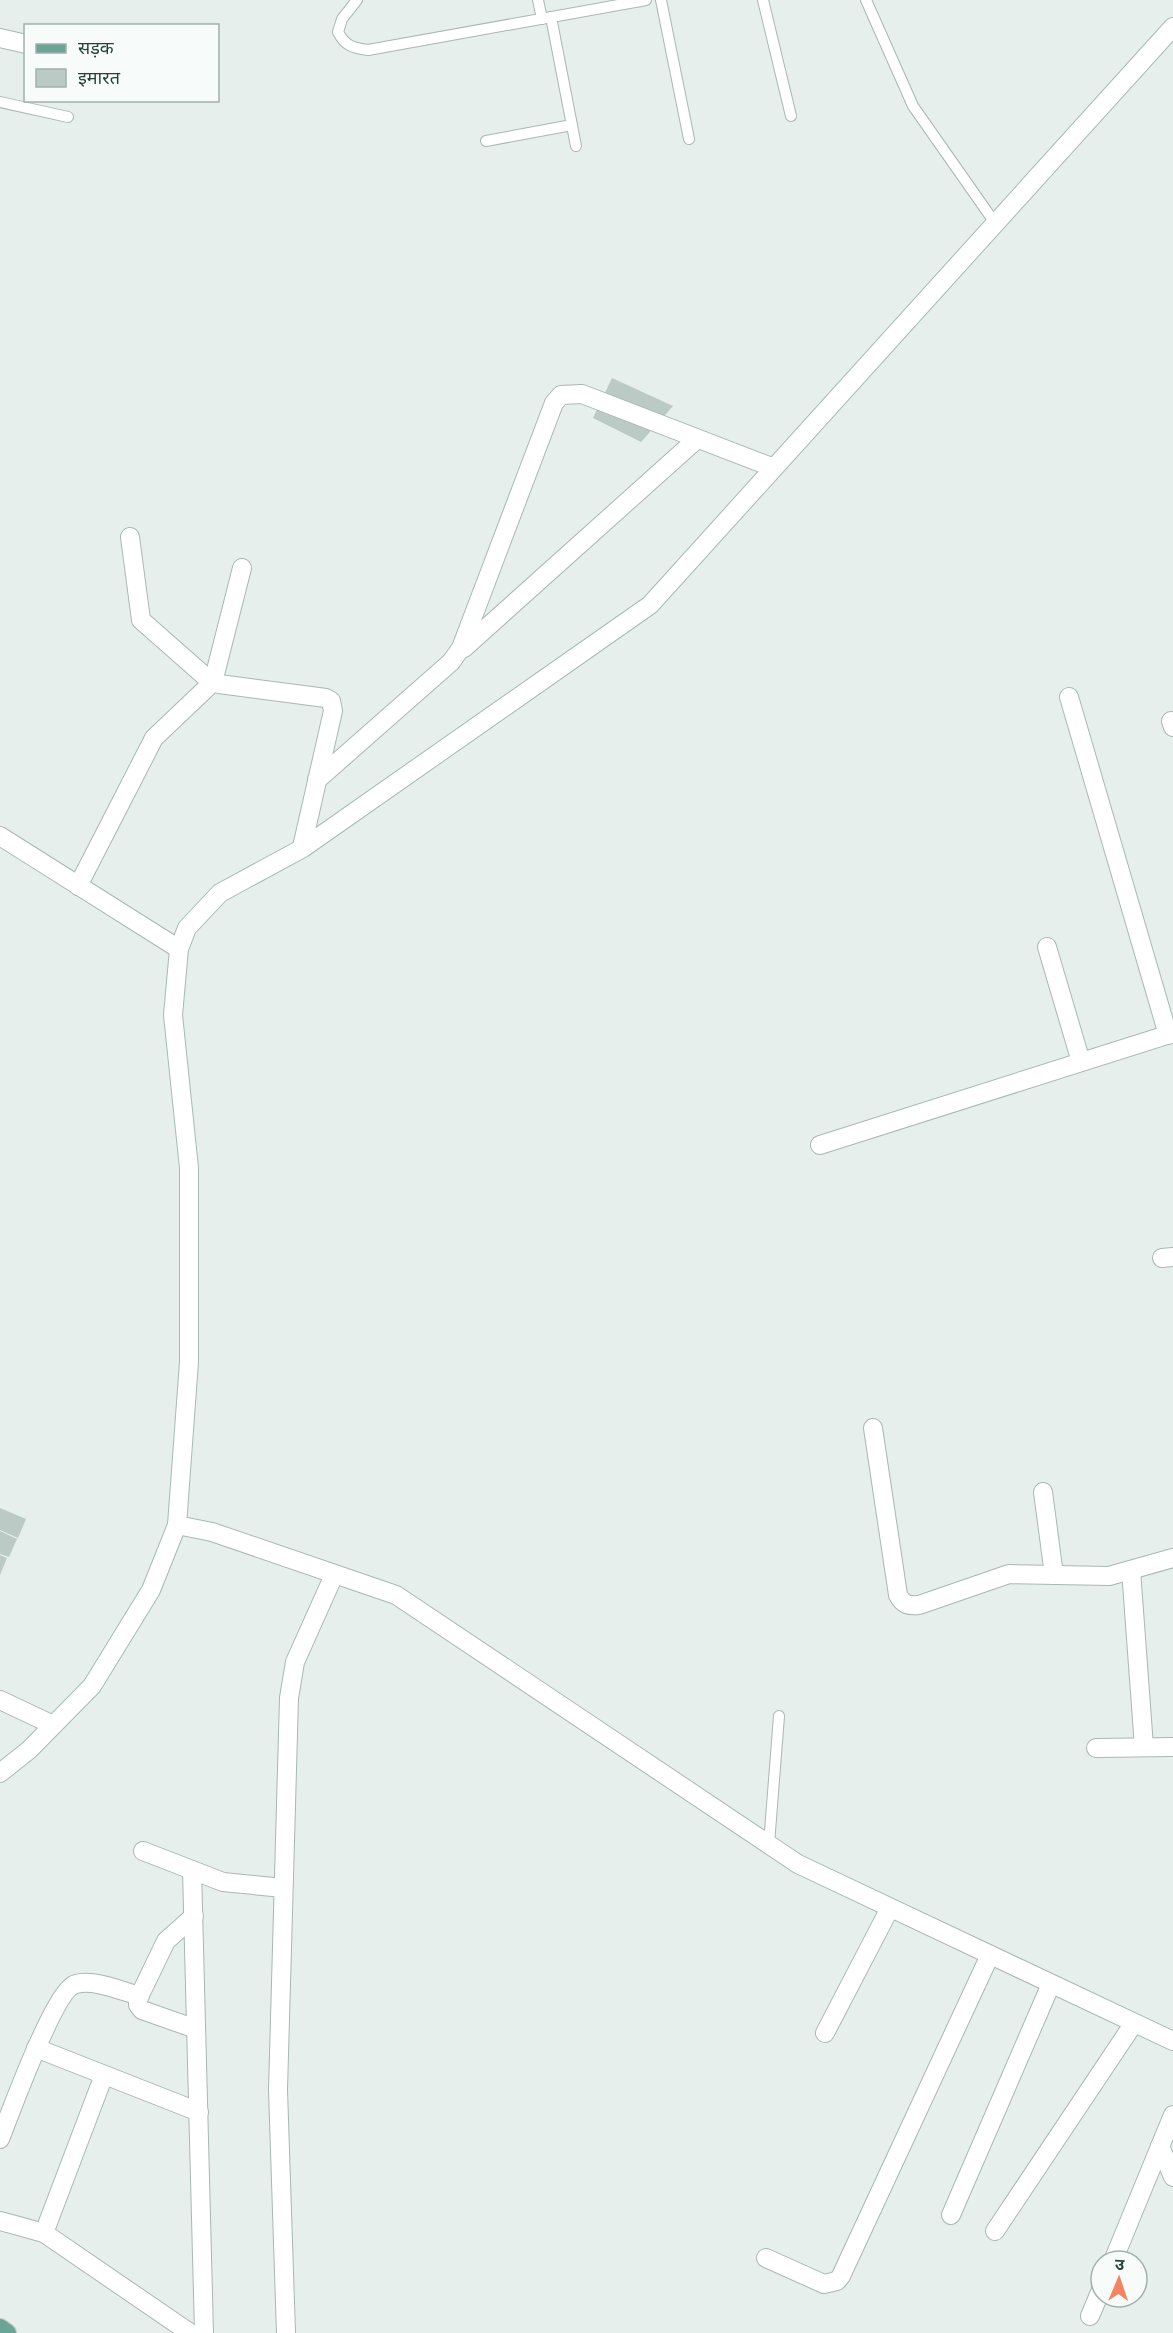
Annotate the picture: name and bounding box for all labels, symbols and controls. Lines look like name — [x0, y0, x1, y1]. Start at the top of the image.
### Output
legend — [24, 24, 219, 102]
text: सड़क — [78, 36, 115, 58]
text: इमारत — [78, 66, 121, 88]
north arrow — [1089, 2249, 1149, 2309]
text: उ — [1115, 2254, 1125, 2273]

